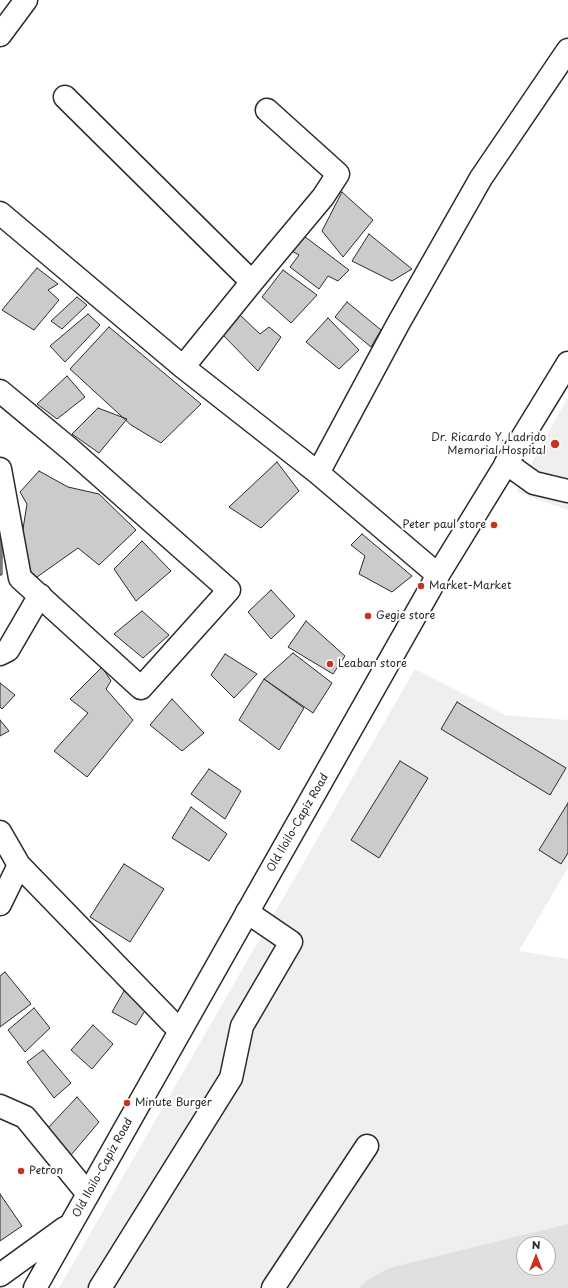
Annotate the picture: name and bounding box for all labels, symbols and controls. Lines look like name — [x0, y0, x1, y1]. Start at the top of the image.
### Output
place label: Dr. Ricardo Y. Ladrido Memorial Hospital — [431, 431, 546, 457]
marker: Dr. Ricardo Y. Ladrido Memorial Hospital — [549, 438, 561, 450]
place label: Peter paul store — [402, 518, 486, 532]
marker: Peter paul store — [489, 520, 499, 530]
place label: Market-Market — [429, 579, 511, 593]
marker: Market-Market — [416, 581, 426, 591]
place label: Gegie store — [376, 609, 435, 623]
marker: Gegie store — [363, 611, 373, 621]
place label: Leaban store — [338, 657, 407, 671]
marker: Leaban store — [325, 659, 335, 669]
street label: Old Iloilo-Capiz Road — [264, 771, 332, 875]
place label: Minute Burger — [135, 1096, 212, 1110]
marker: Minute Burger — [122, 1098, 132, 1108]
street label: Old Iloilo-Capiz Road — [70, 1116, 136, 1220]
place label: Petron — [29, 1164, 63, 1178]
marker: Petron — [16, 1166, 26, 1176]
north arrow — [516, 1236, 556, 1276]
text: N — [532, 1236, 540, 1253]

